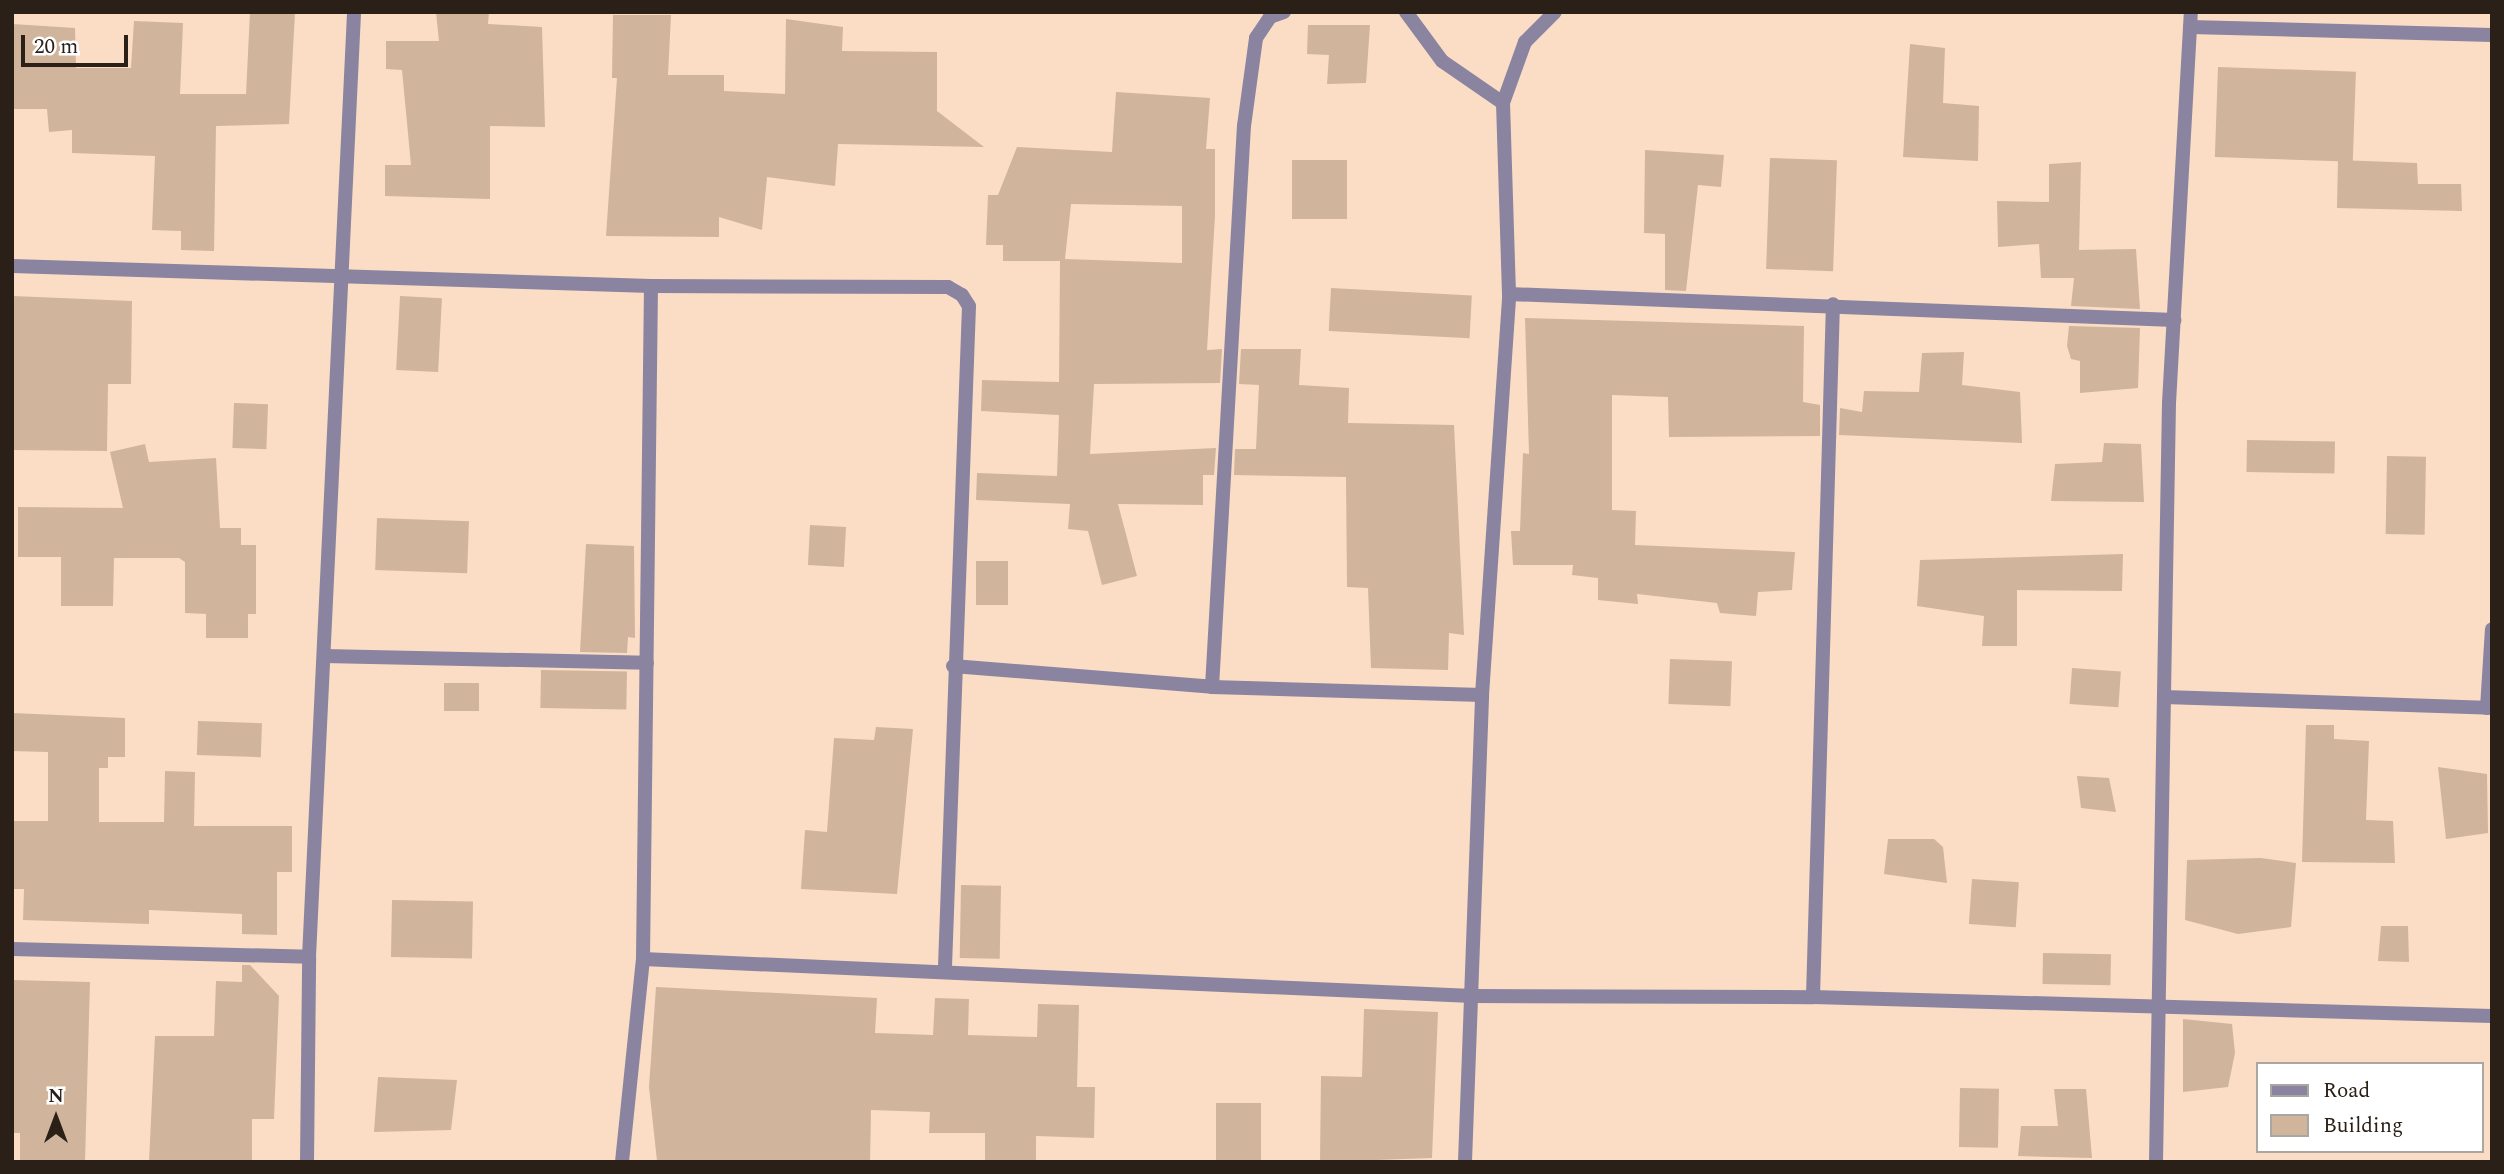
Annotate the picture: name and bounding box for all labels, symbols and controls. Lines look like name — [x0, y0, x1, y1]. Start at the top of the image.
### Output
scale bar — [24, 21, 131, 65]
text: 20 m — [34, 31, 78, 63]
legend — [2256, 1062, 2483, 1153]
text: Road — [2323, 1075, 2370, 1107]
text: N — [48, 1082, 64, 1111]
north arrow — [21, 1083, 91, 1153]
text: Building — [2323, 1110, 2403, 1142]

